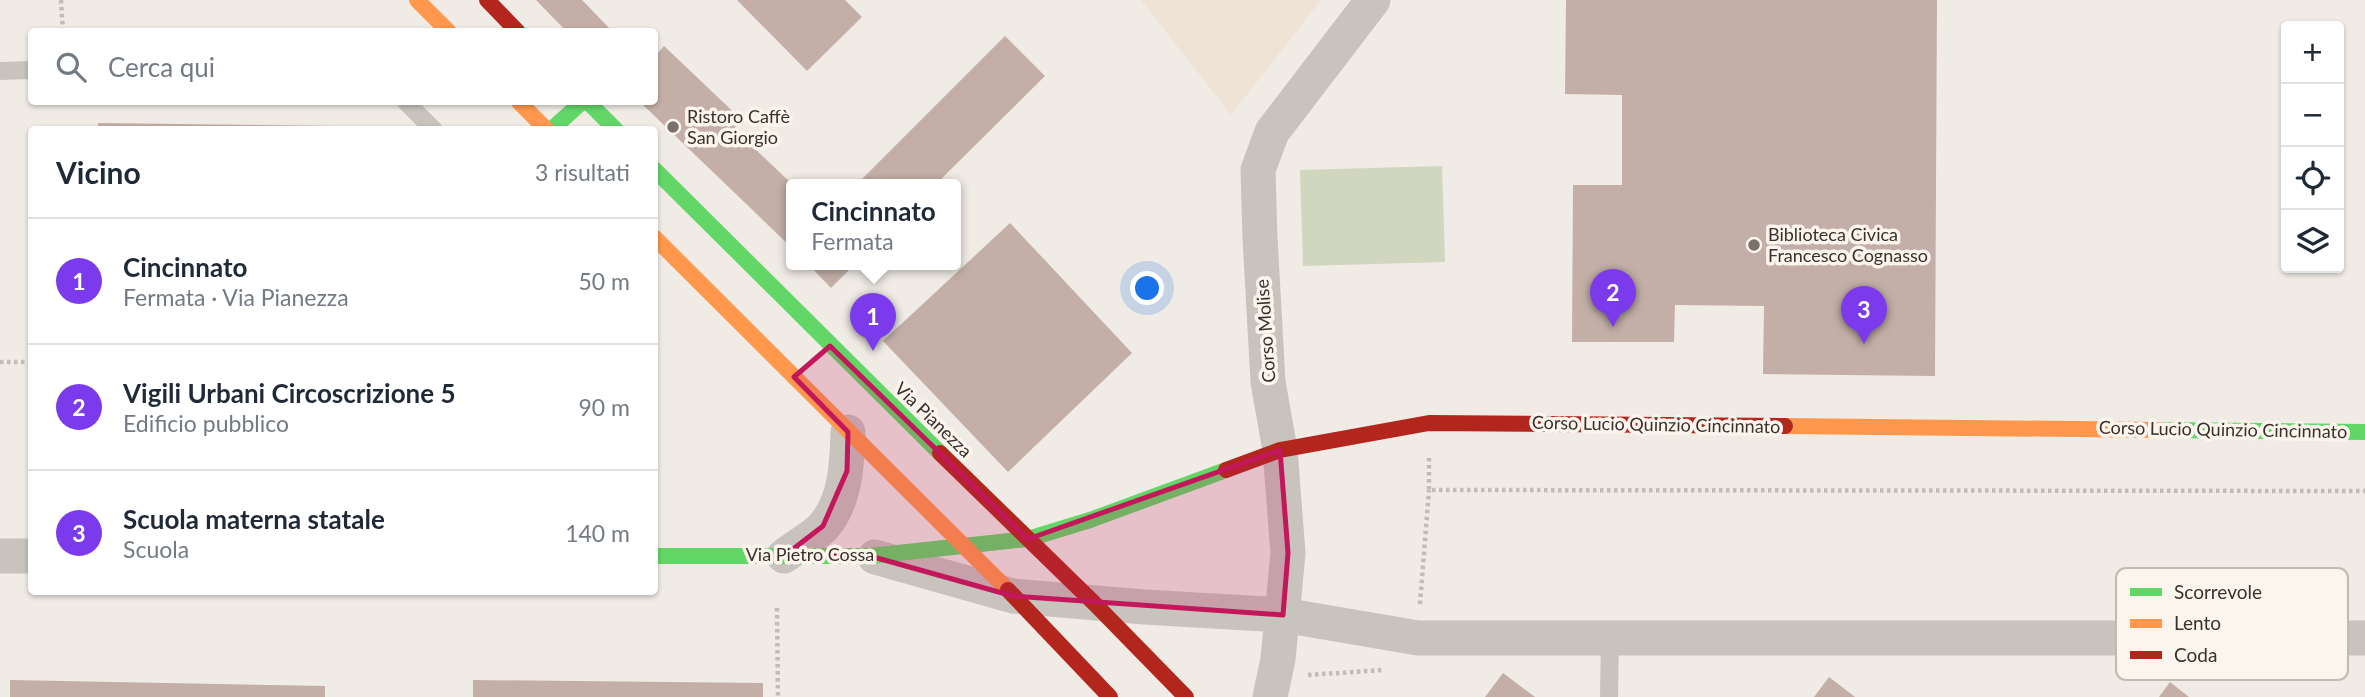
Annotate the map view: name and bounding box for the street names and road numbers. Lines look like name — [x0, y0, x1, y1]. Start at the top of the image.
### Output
street label: Corso Molise — [1250, 279, 1280, 384]
street label: Via Pianezza — [890, 377, 977, 462]
street label: Corso Lucio Quinzio Cincinnato — [1532, 411, 1780, 437]
street label: Corso Lucio Quinzio Cincinnato — [2099, 416, 2347, 442]
street label: Via Pietro Cossa — [746, 543, 874, 565]

